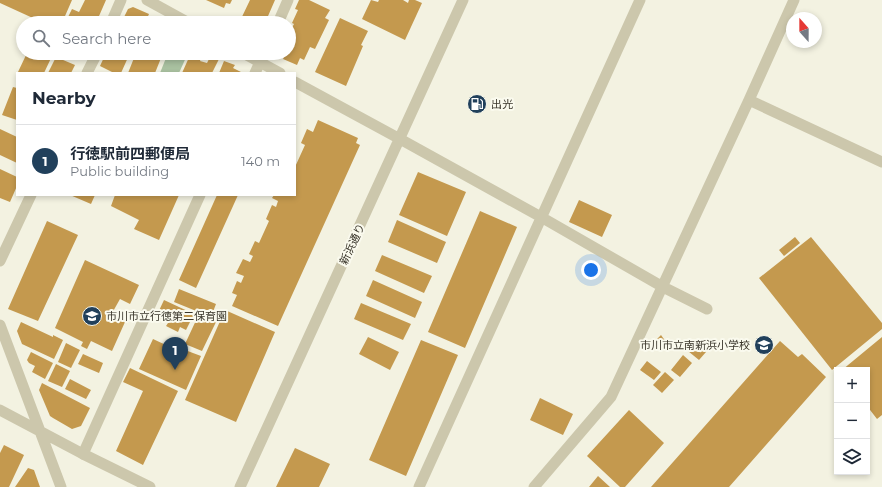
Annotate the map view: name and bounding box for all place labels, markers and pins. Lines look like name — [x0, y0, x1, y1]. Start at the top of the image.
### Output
fuel station icon: 出光 — [466, 93, 488, 115]
place label: 出光 — [491, 97, 513, 111]
school or university icon: 市川市立行徳第二保育園 — [81, 305, 103, 327]
place label: 市川市立行徳第二保育園 — [106, 309, 227, 323]
school or university icon: 市川市立南新浜小学校 — [753, 334, 775, 356]
pin: 1 — [162, 337, 188, 370]
place label: 市川市立南新浜小学校 — [640, 338, 750, 352]

